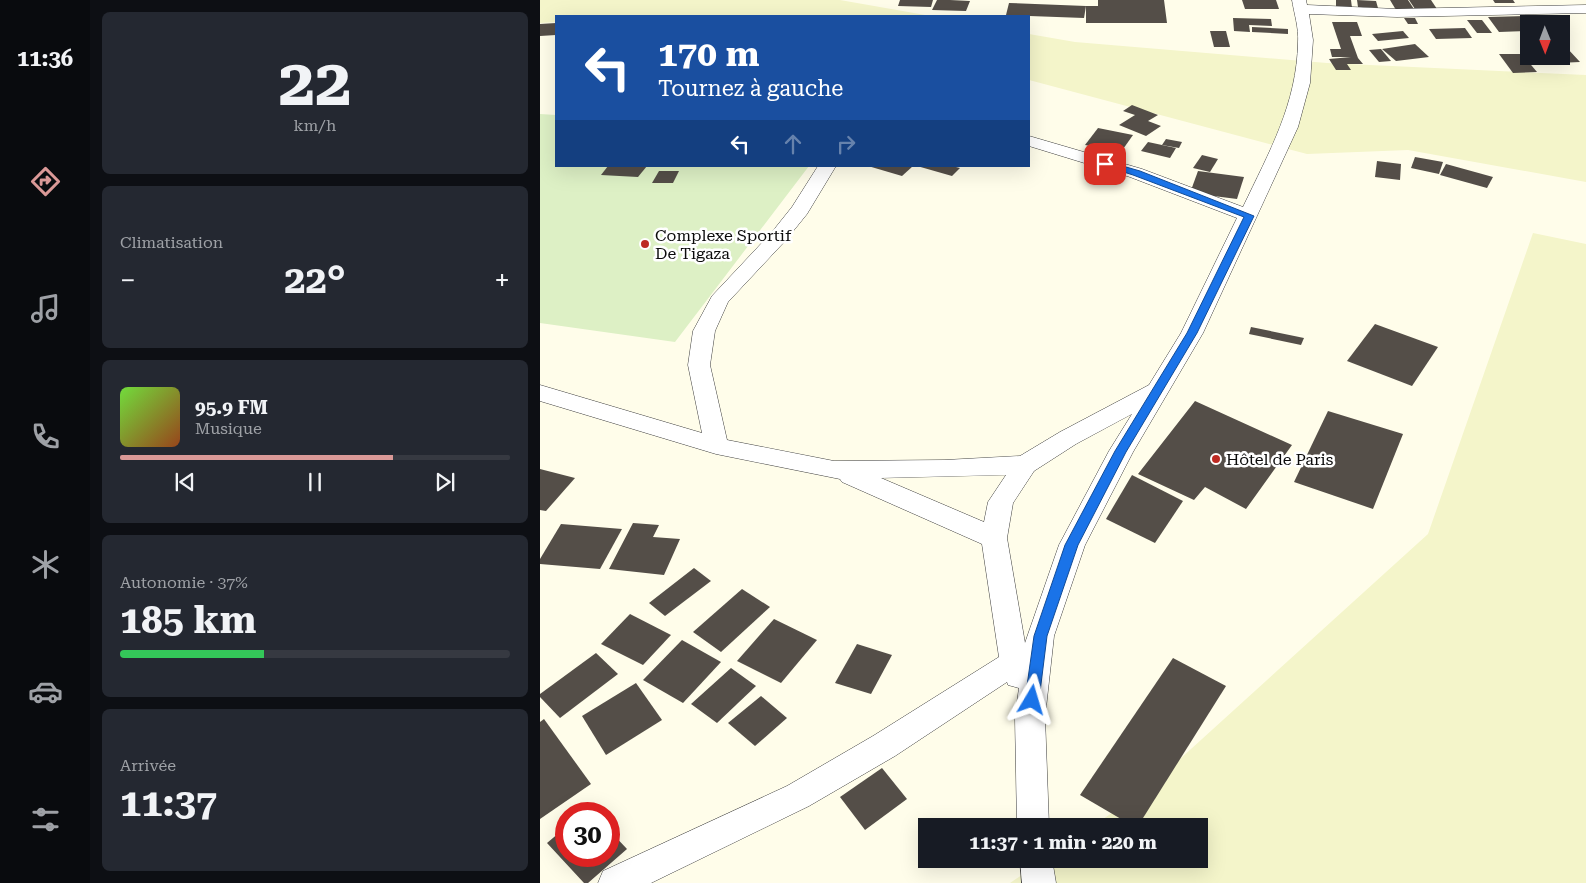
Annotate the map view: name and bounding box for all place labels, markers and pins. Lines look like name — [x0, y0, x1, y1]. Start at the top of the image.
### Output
pin — [1084, 143, 1126, 185]
place label: Complexe Sportif De Tigaza — [655, 226, 792, 263]
marker: Complexe Sportif De Tigaza — [639, 238, 651, 250]
place label: Hôtel de Paris — [1226, 450, 1334, 469]
marker: Hôtel de Paris — [1210, 453, 1222, 465]

